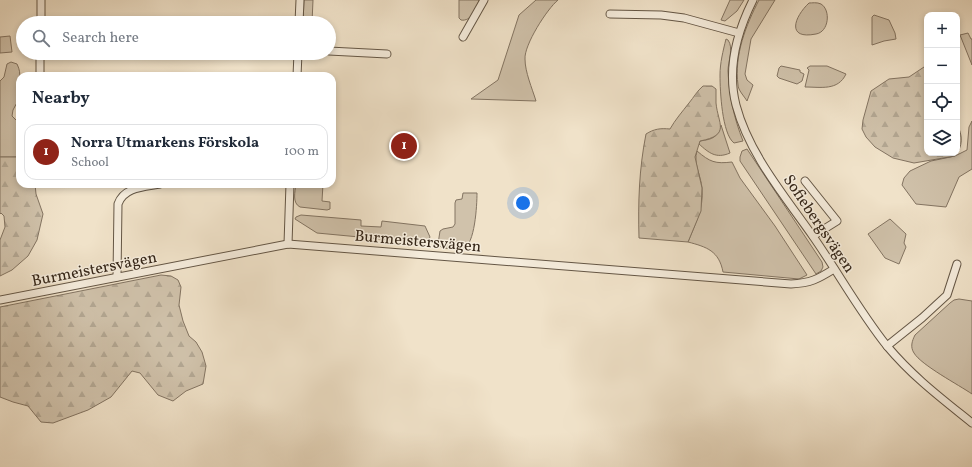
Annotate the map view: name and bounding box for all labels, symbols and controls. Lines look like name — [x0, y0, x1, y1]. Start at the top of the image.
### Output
map controls — [924, 12, 960, 156]
button: + — [924, 12, 960, 48]
search box — [16, 16, 336, 60]
icon: search — [30, 27, 52, 49]
text: Search here — [62, 28, 139, 49]
button: − — [924, 48, 960, 84]
button: locate — [924, 84, 960, 120]
text: Nearby — [32, 87, 90, 110]
button: layers — [924, 120, 960, 156]
pin: 1 — [391, 131, 417, 161]
text: Norra Utmarkens Förskola — [71, 133, 259, 154]
text: 1 — [43, 143, 49, 161]
text: 100 m — [284, 143, 319, 161]
text: School — [71, 154, 109, 172]
street label: Sofiebergsvägen — [777, 171, 859, 278]
your location — [513, 193, 533, 213]
street label: Burmeistersvägen — [354, 225, 482, 258]
street label: Burmeistersvägen — [30, 247, 159, 293]

